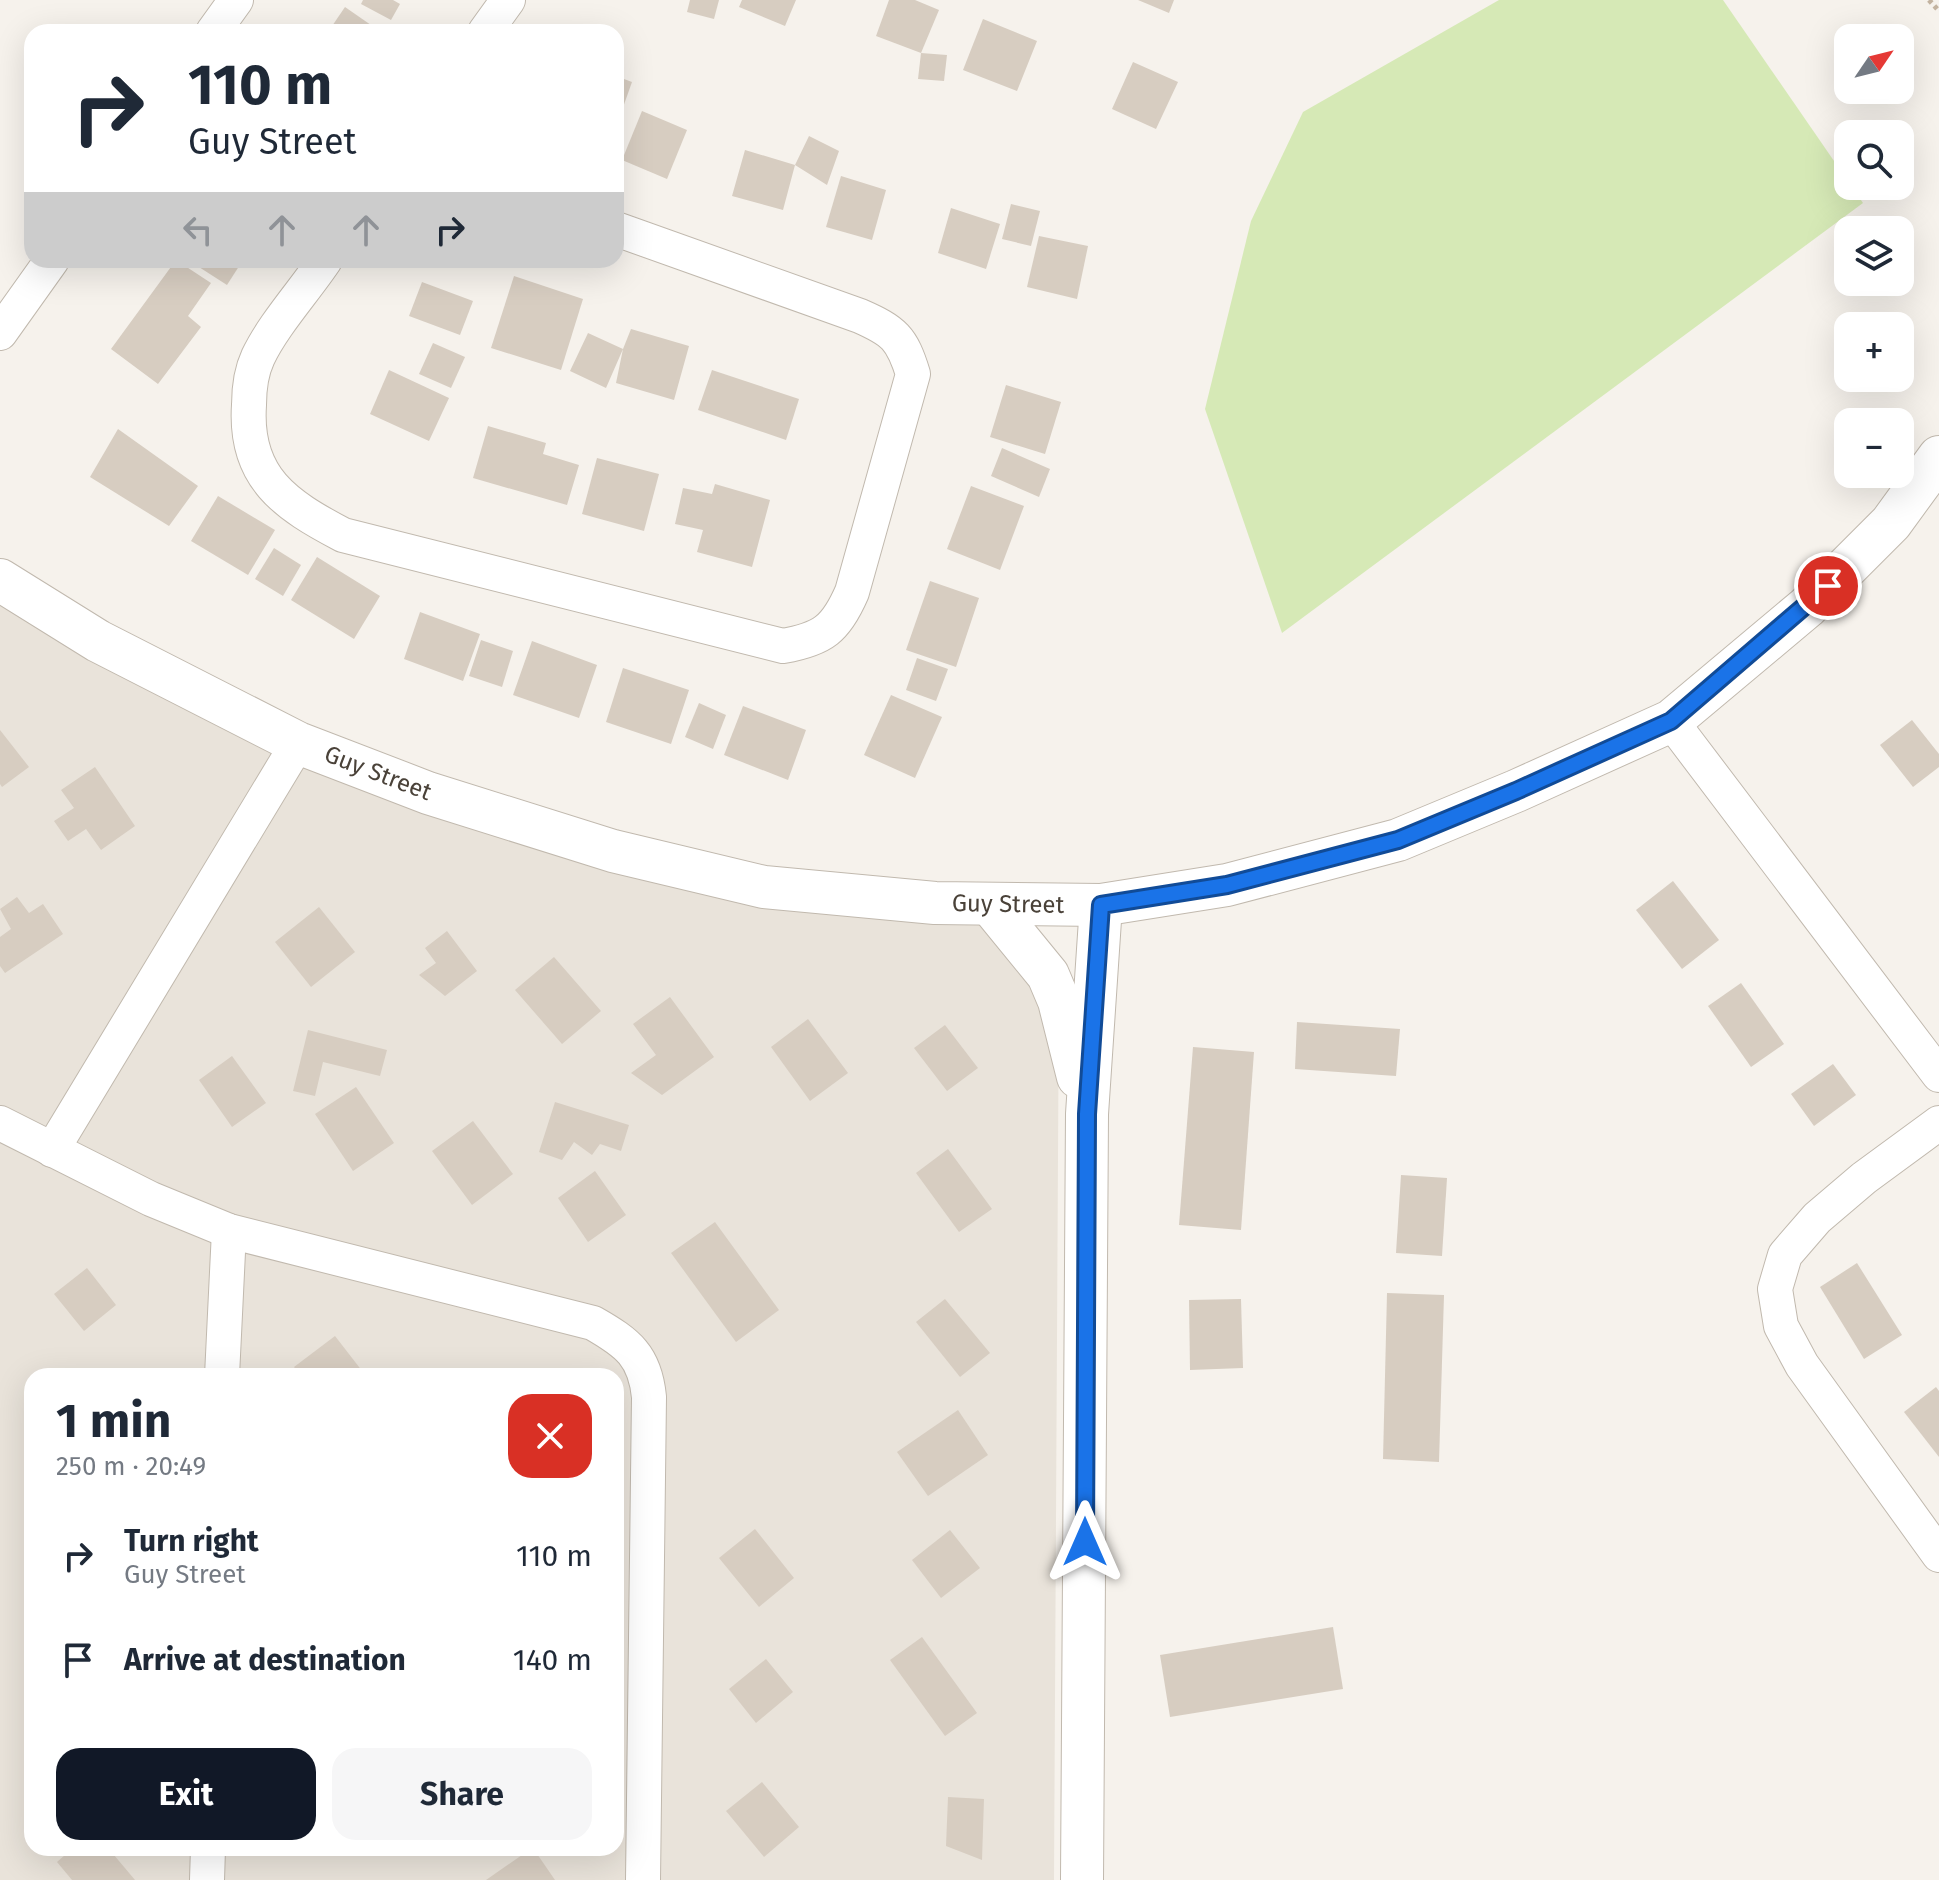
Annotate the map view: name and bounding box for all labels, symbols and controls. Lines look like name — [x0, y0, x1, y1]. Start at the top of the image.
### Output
north arrow — [1834, 24, 1914, 104]
map controls — [1834, 24, 1914, 488]
text: 110 m — [188, 52, 332, 119]
icon: right — [56, 56, 160, 160]
text: Guy Street — [188, 120, 357, 164]
button: search — [1834, 120, 1914, 200]
icon: left — [176, 208, 220, 252]
icon: ahead — [260, 208, 304, 252]
icon: ahead — [344, 208, 388, 252]
icon: right — [428, 208, 472, 252]
button: layers — [1834, 216, 1914, 296]
button: + — [1834, 312, 1914, 392]
button: − — [1834, 408, 1914, 488]
pin — [1794, 552, 1862, 620]
icon: arrive — [1806, 564, 1850, 608]
street label: Guy Street — [321, 740, 436, 806]
street label: Guy Street — [952, 889, 1065, 919]
text: 1 min — [56, 1392, 171, 1450]
button: close — [508, 1394, 592, 1478]
text: 250 m · 20:49 — [56, 1451, 206, 1482]
position arrow — [1043, 1500, 1127, 1584]
text: Turn right — [124, 1523, 259, 1559]
icon: right — [56, 1534, 100, 1578]
text: 110 m — [516, 1538, 592, 1574]
text: Guy Street — [124, 1559, 246, 1590]
icon: arrive — [56, 1638, 100, 1682]
text: Arrive at destination — [124, 1642, 406, 1678]
text: 140 m — [513, 1642, 592, 1678]
button: Exit — [56, 1748, 316, 1840]
button: Share — [332, 1748, 592, 1840]

